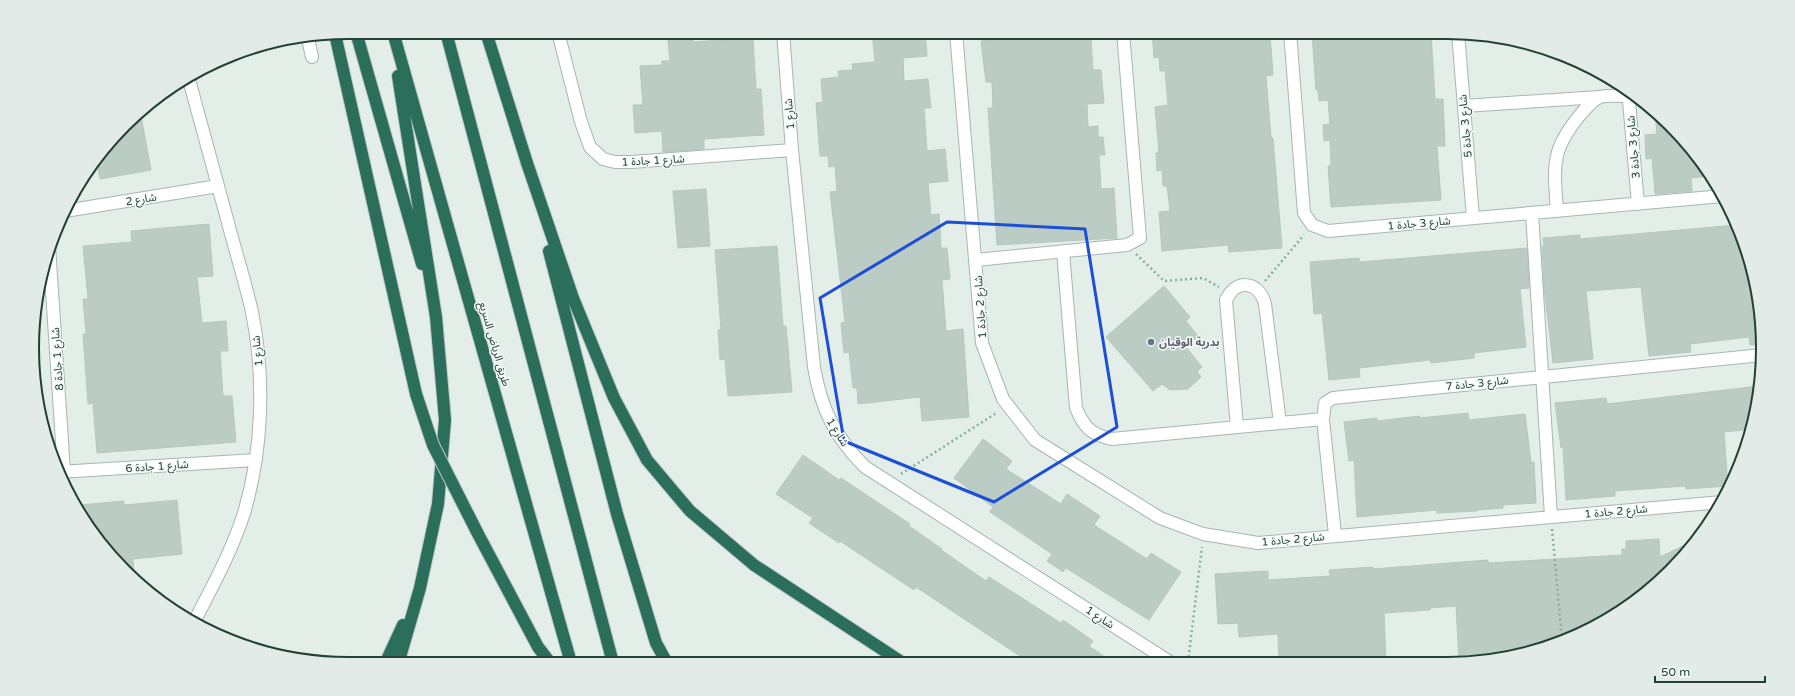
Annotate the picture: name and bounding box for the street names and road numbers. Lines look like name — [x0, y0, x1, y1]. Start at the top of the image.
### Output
street label: شارع 3 جادة 5 — [1456, 93, 1476, 158]
street label: شارع 1 — [782, 97, 798, 130]
street label: شارع 3 جادة 3 — [1624, 114, 1644, 179]
street label: شارع 1 جادة 1 — [621, 152, 685, 170]
street label: شارع 2 — [125, 191, 158, 209]
street label: شارع 3 جادة 1 — [1387, 214, 1452, 234]
street label: شارع 2 جادة 1 — [972, 275, 990, 339]
street label: طريق الرياض السريع — [475, 300, 513, 388]
street label: شارع 1 جادة 8 — [49, 327, 67, 391]
street label: شارع 1 — [249, 334, 267, 367]
street label: شارع 3 جادة 7 — [1445, 374, 1510, 394]
street label: شارع 1 — [823, 416, 852, 450]
street label: شارع 1 جادة 6 — [125, 458, 189, 476]
street label: شارع 2 جادة 1 — [1584, 502, 1649, 522]
street label: شارع 2 جادة 1 — [1261, 530, 1326, 550]
street label: شارع 1 — [1083, 603, 1117, 632]

